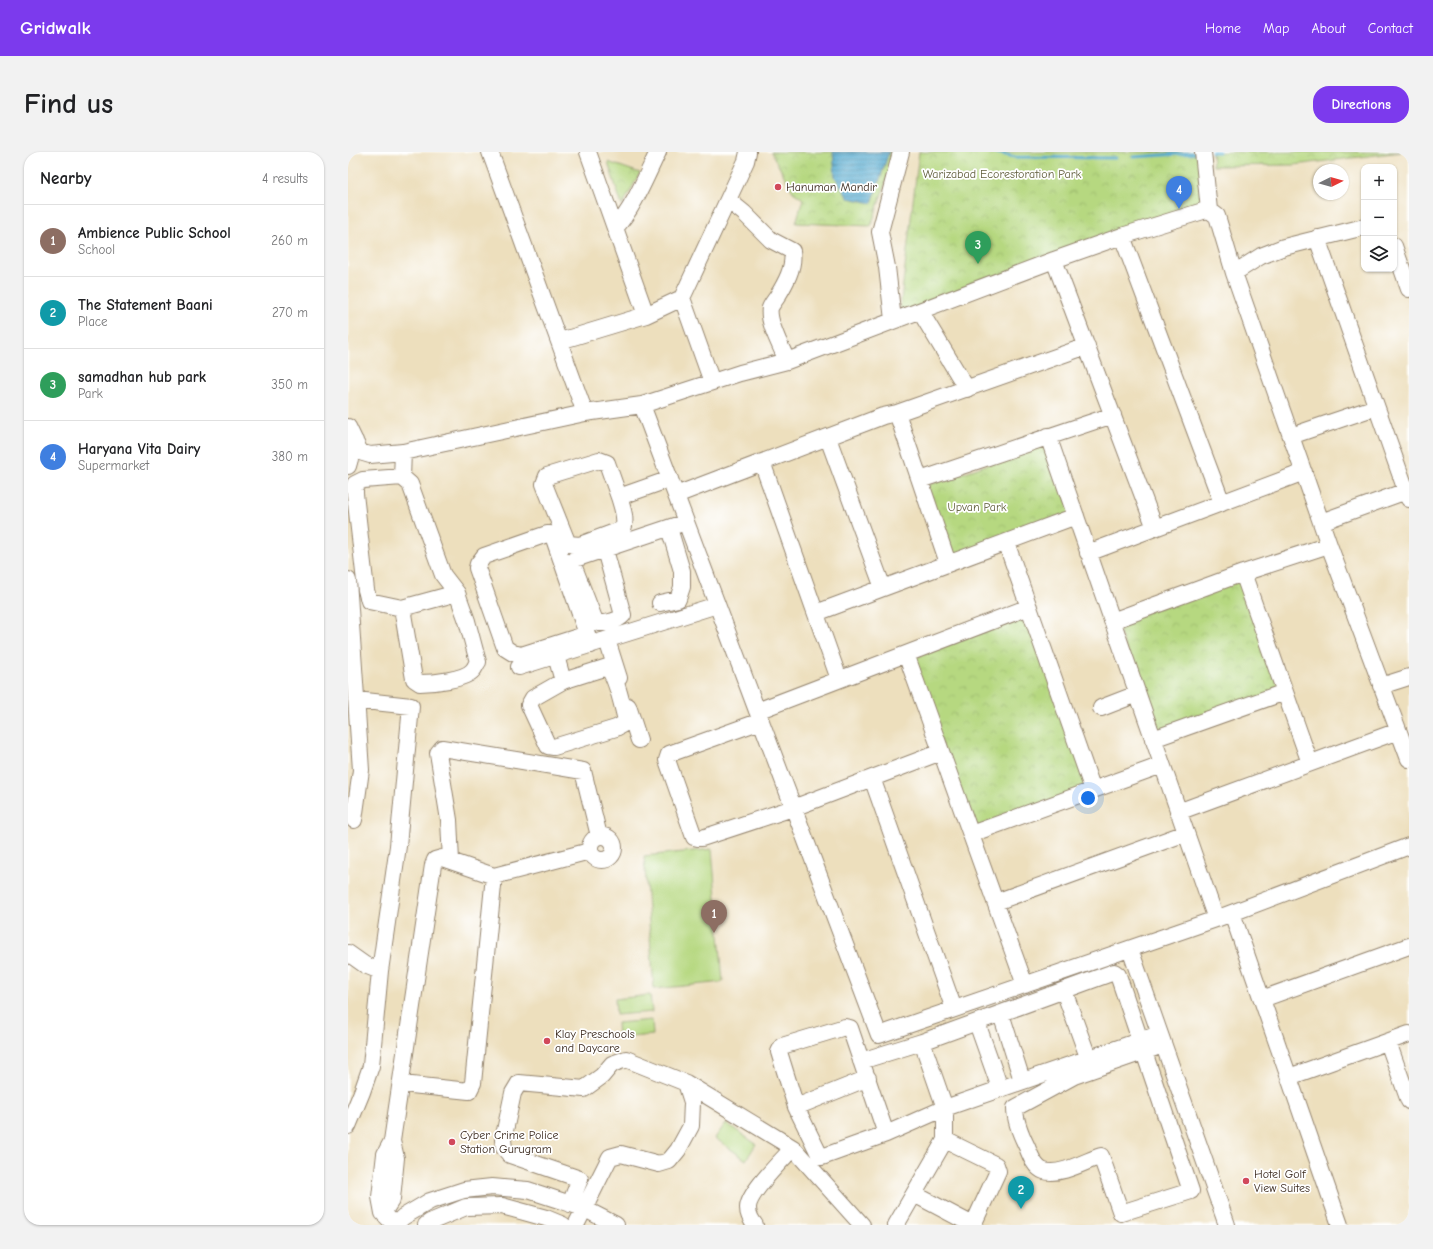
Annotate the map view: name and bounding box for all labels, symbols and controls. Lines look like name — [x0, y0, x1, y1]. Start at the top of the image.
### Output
text: Gridwalk — [20, 17, 91, 39]
text: Home — [1205, 20, 1241, 37]
text: Map — [1263, 20, 1289, 37]
text: About — [1311, 20, 1346, 37]
text: Contact — [1368, 20, 1413, 37]
button: Directions — [1313, 86, 1409, 123]
text: Find us — [24, 88, 113, 120]
north arrow — [1313, 164, 1349, 200]
map controls — [1361, 164, 1397, 272]
button: + — [1361, 164, 1397, 200]
park label: Warizabad Ecorestoration Park — [923, 167, 1081, 181]
text: Nearby — [40, 169, 91, 188]
text: 4 results — [262, 171, 308, 186]
pin: 4 — [1166, 176, 1192, 209]
place label: Hanuman Mandir — [786, 180, 877, 194]
marker: Hanuman Mandir — [773, 182, 783, 192]
button: − — [1361, 200, 1397, 236]
text: Ambience Public School — [78, 224, 231, 242]
pin: 3 — [965, 231, 991, 264]
text: 1 — [50, 233, 56, 248]
text: 260 m — [271, 233, 308, 248]
button: layers — [1361, 236, 1397, 272]
text: School — [78, 242, 115, 257]
text: The Statement Baani — [78, 296, 213, 314]
text: 2 — [50, 305, 56, 320]
text: 270 m — [272, 305, 308, 320]
text: Place — [78, 314, 108, 329]
text: samadhan hub park — [78, 368, 206, 386]
text: 3 — [50, 377, 56, 392]
text: 350 m — [271, 377, 308, 392]
text: Park — [78, 386, 103, 401]
text: Haryana Vita Dairy — [78, 440, 200, 458]
text: 4 — [50, 449, 56, 464]
text: 380 m — [272, 449, 308, 464]
text: Supermarket — [78, 458, 149, 473]
park label: Upvan Park — [947, 500, 1007, 514]
your location — [1078, 788, 1098, 808]
pin: 1 — [701, 900, 727, 933]
place label: Klay Preschools and Daycare — [555, 1027, 635, 1055]
marker: Klay Preschools and Daycare — [542, 1036, 552, 1046]
place label: Cyber Crime Police Station Gurugram — [460, 1128, 558, 1156]
marker: Cyber Crime Police Station Gurugram — [447, 1137, 457, 1147]
place label: Hotel Golf View Suites — [1254, 1167, 1310, 1195]
pin: 2 — [1008, 1176, 1034, 1209]
marker: Hotel Golf View Suites — [1241, 1176, 1251, 1186]

